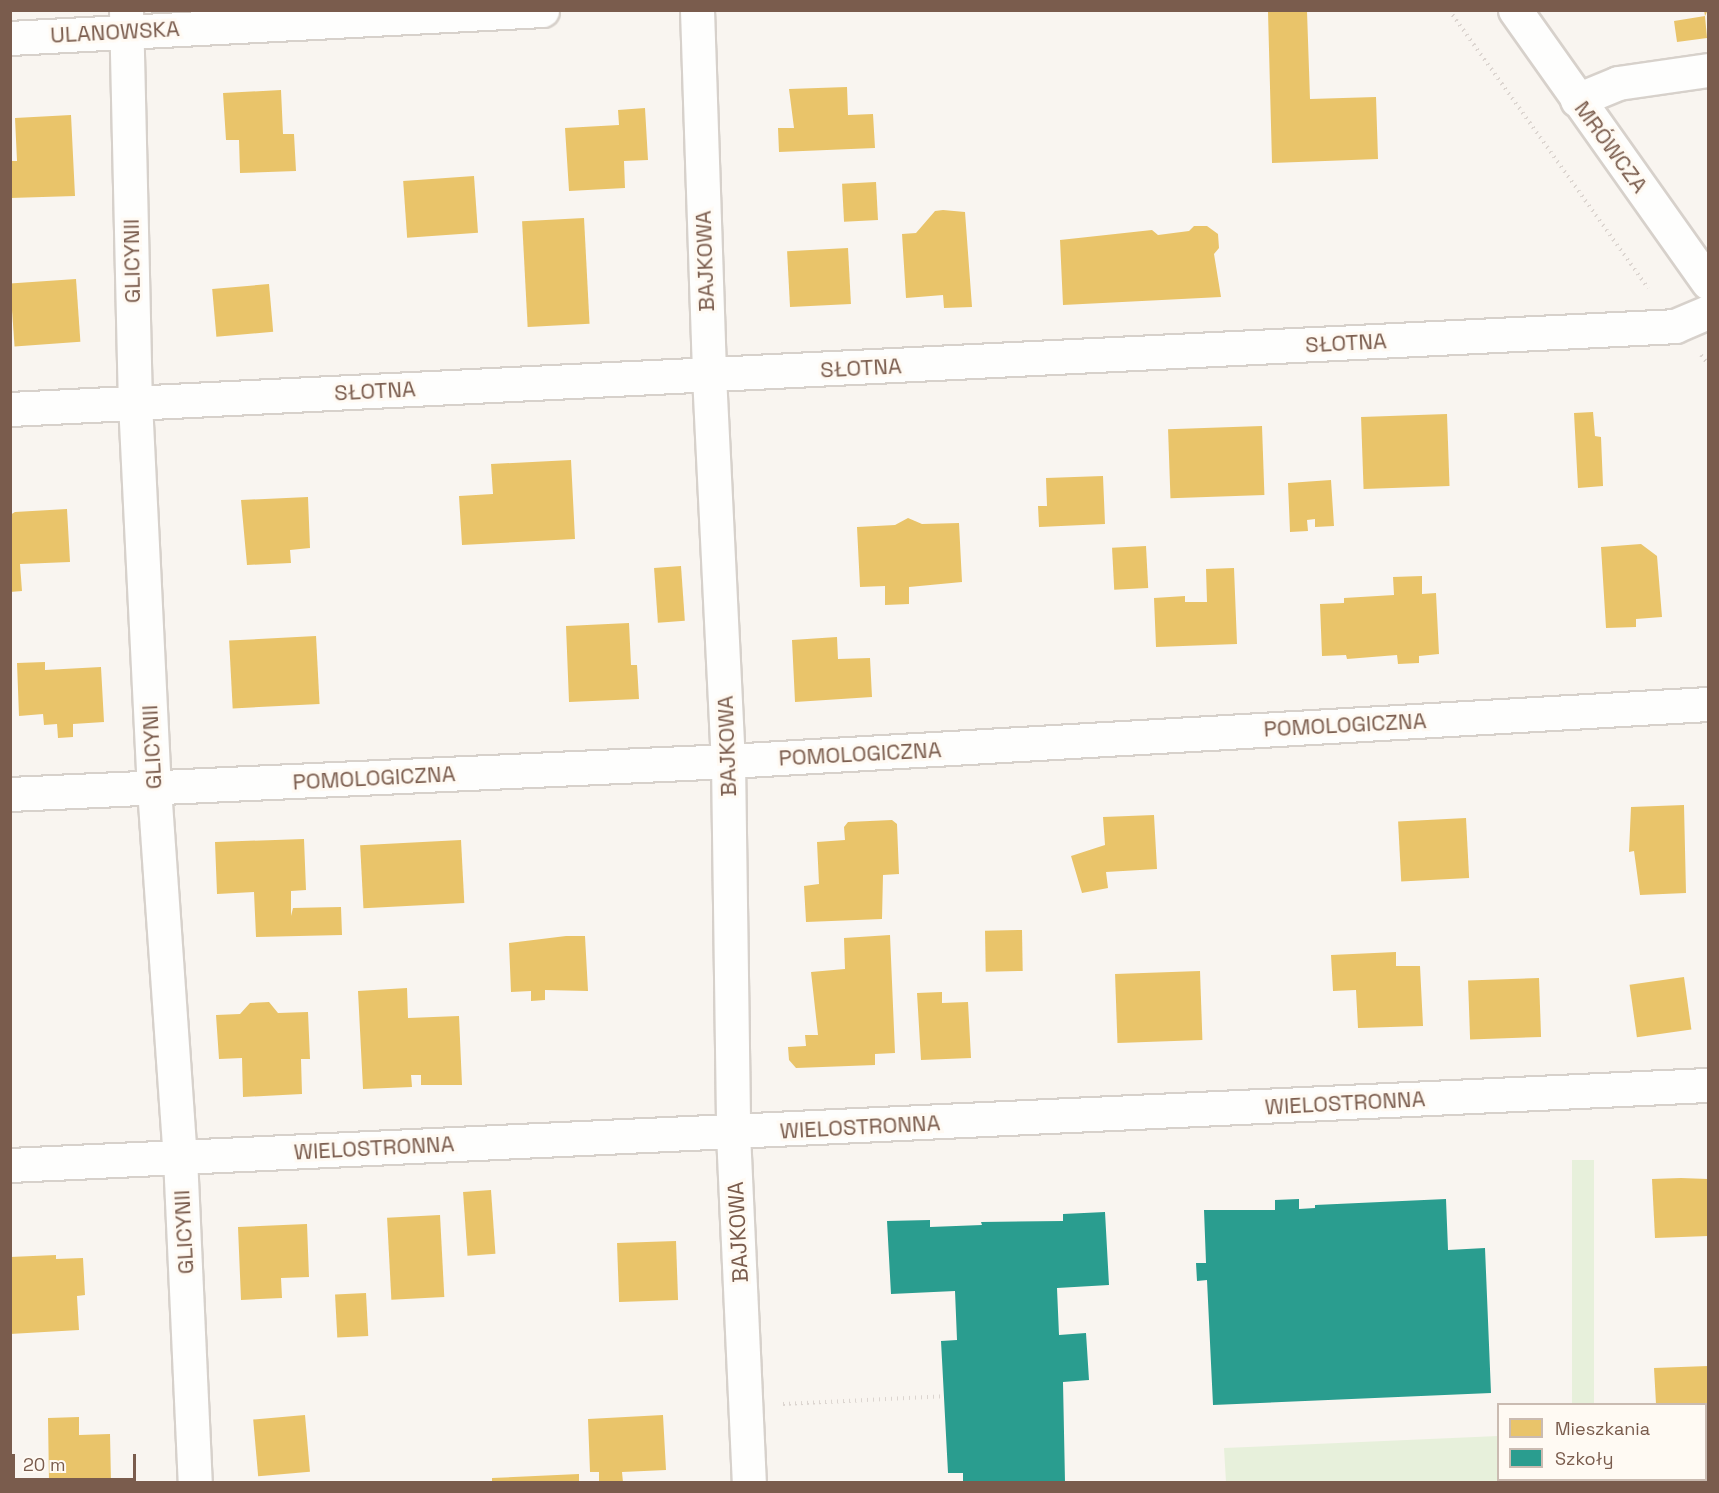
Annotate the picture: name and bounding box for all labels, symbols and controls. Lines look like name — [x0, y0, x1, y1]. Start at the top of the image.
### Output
street label: ULANOWSKA — [50, 15, 180, 49]
street label: MRÓWCZA — [1569, 96, 1653, 198]
street label: BAJKOWA — [690, 210, 720, 312]
street label: GLICYNII — [118, 219, 146, 303]
street label: SŁOTNA — [1305, 328, 1387, 358]
street label: SŁOTNA — [820, 353, 902, 383]
street label: SŁOTNA — [334, 376, 416, 406]
street label: BAJKOWA — [712, 695, 742, 797]
street label: GLICYNII — [137, 704, 167, 790]
street label: POMOLOGICZNA — [1263, 708, 1427, 742]
street label: POMOLOGICZNA — [778, 737, 942, 771]
street label: POMOLOGICZNA — [292, 761, 456, 795]
street label: WIELOSTRONNA — [1264, 1086, 1426, 1120]
street label: WIELOSTRONNA — [779, 1110, 941, 1144]
street label: WIELOSTRONNA — [293, 1131, 455, 1165]
street label: BAJKOWA — [722, 1181, 754, 1283]
street label: GLICYNII — [169, 1189, 199, 1275]
legend — [1497, 1403, 1707, 1481]
text: Mieszkania — [1555, 1417, 1650, 1440]
scale bar — [15, 1442, 140, 1480]
text: Szkoły — [1555, 1447, 1613, 1470]
text: 20 m — [23, 1453, 66, 1476]

